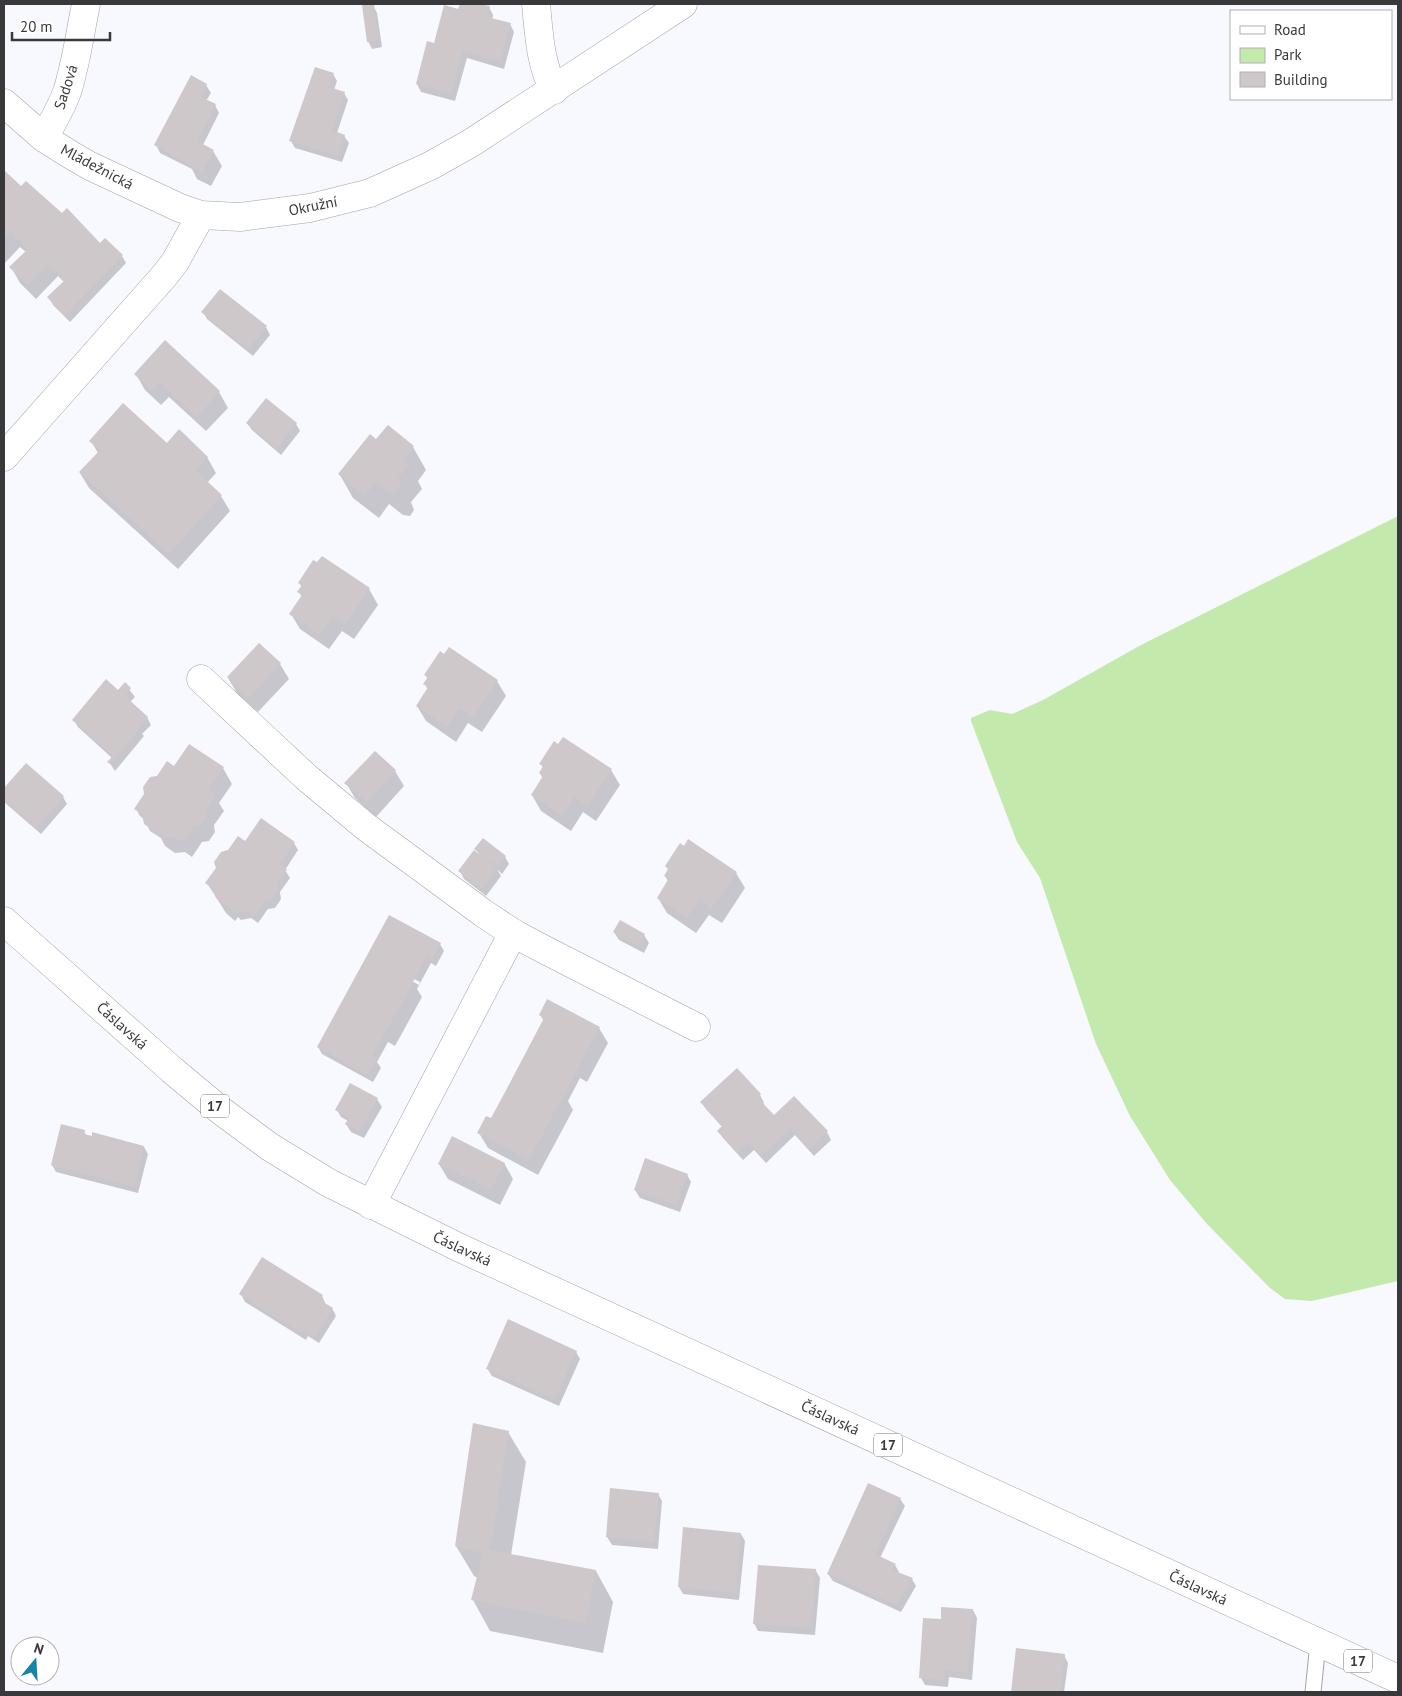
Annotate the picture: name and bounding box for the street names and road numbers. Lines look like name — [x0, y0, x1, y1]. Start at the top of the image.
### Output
street label: Sadová — [49, 62, 82, 112]
street label: Mládežnická — [58, 140, 137, 194]
street label: Okružní — [287, 191, 339, 220]
street label: Čáslavská — [93, 998, 152, 1054]
road number: 17 — [201, 1094, 229, 1118]
street label: Čáslavská — [430, 1227, 494, 1270]
street label: Čáslavská — [798, 1396, 862, 1439]
road number: 17 — [874, 1434, 902, 1456]
street label: Čáslavská — [1166, 1566, 1230, 1609]
road number: 17 — [1344, 1650, 1372, 1672]

